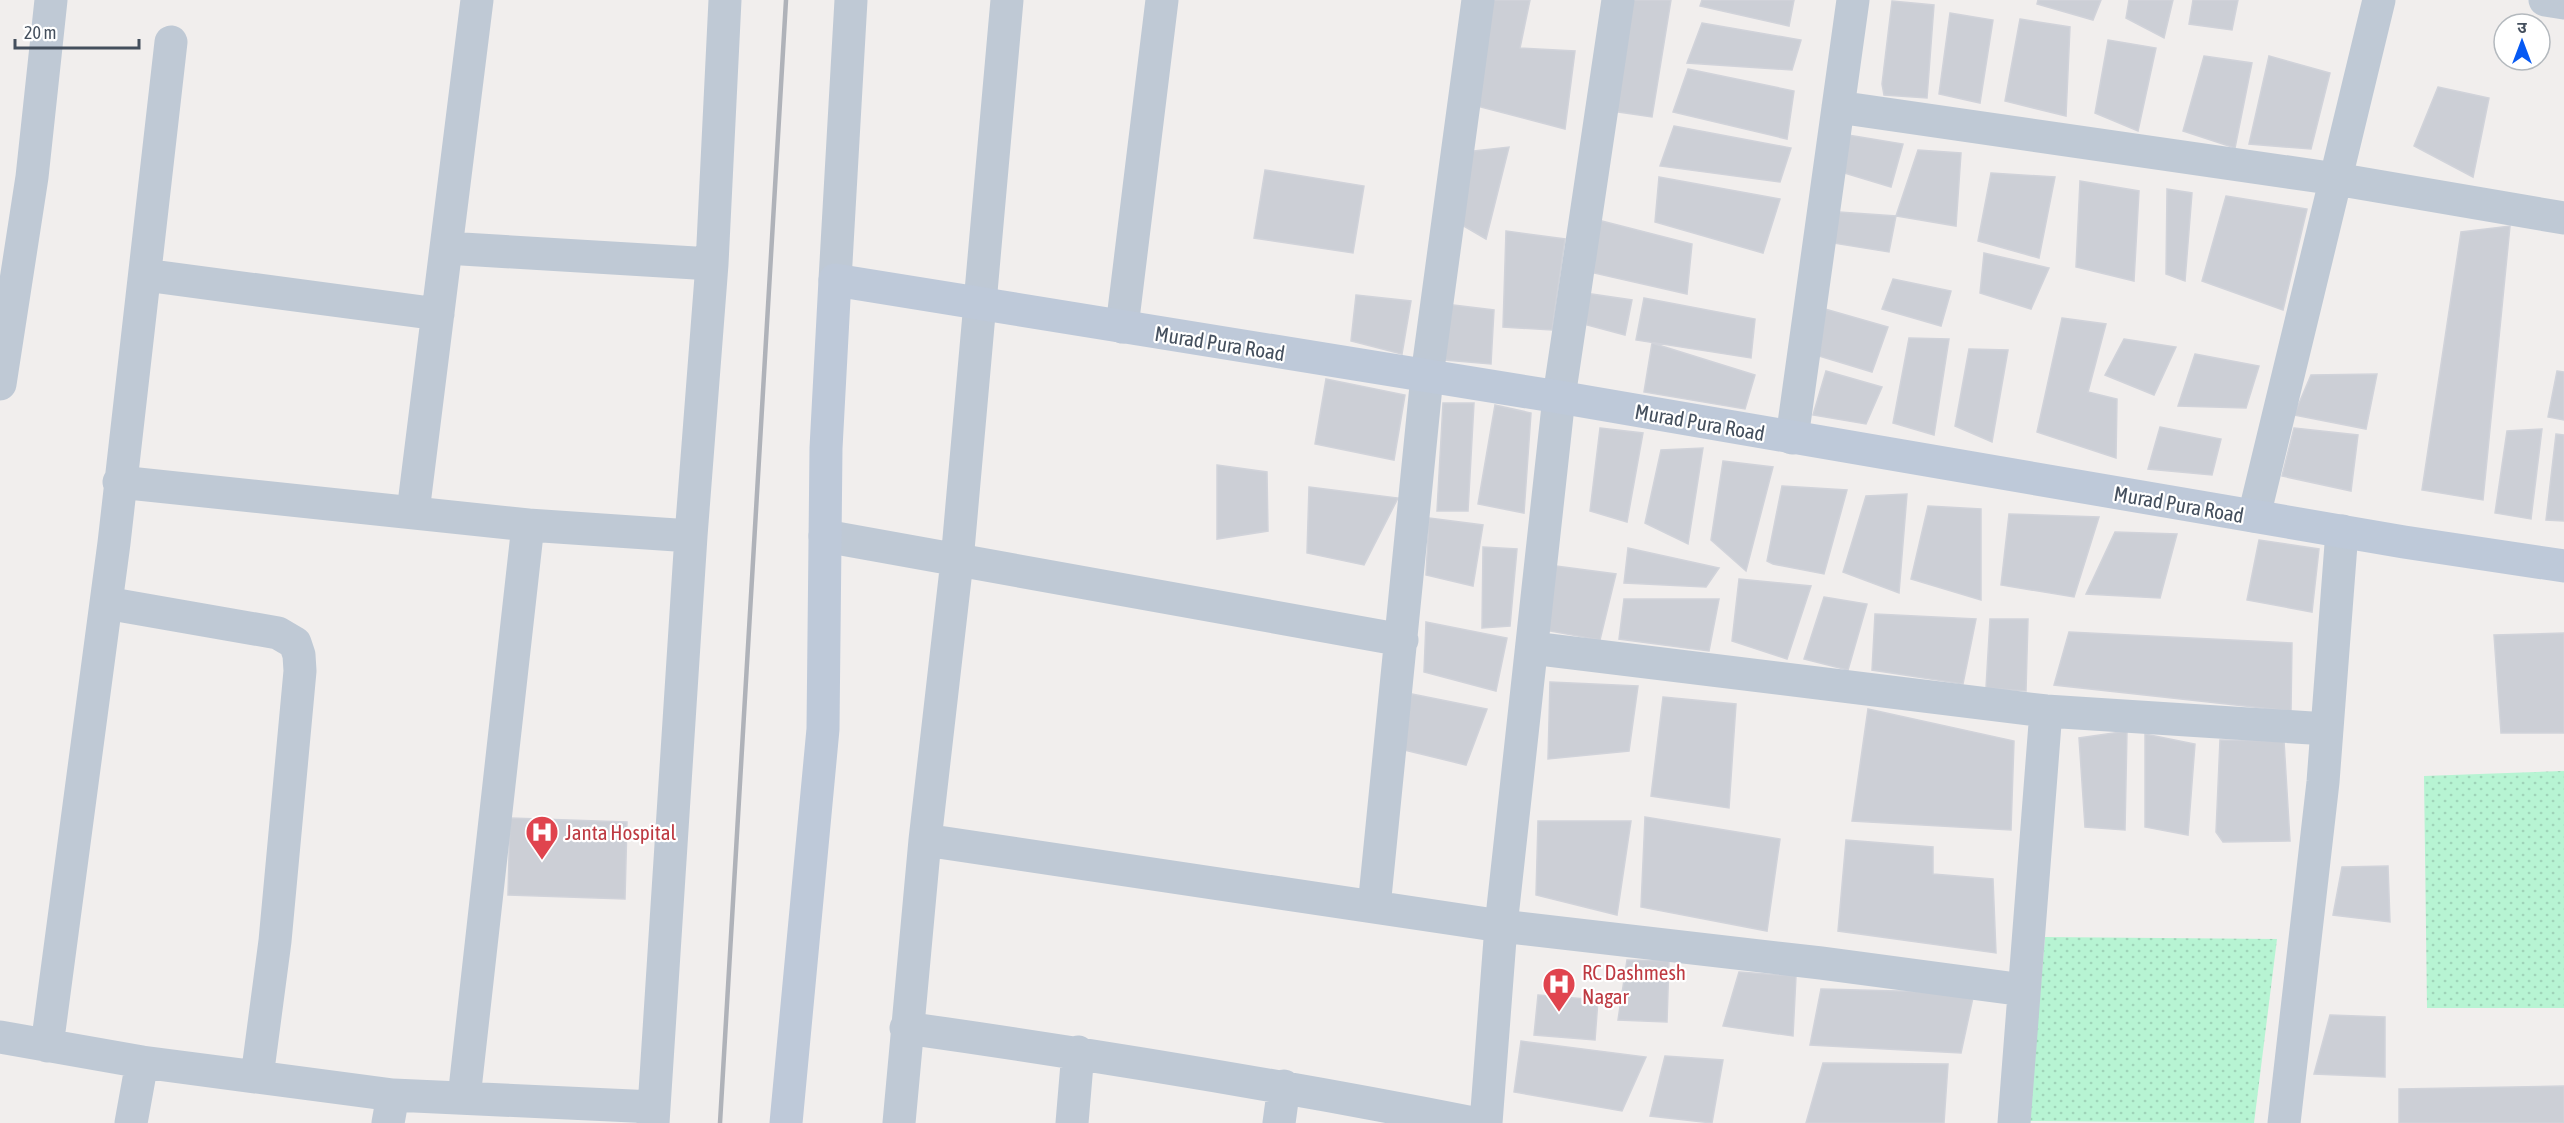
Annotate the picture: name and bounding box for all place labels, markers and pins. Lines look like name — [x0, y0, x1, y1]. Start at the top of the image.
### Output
hospital icon: Janta Hospital — [524, 814, 560, 861]
place label: Janta Hospital — [565, 820, 676, 844]
place label: RC Dashmesh Nagar — [1582, 960, 1686, 1008]
hospital icon: RC Dashmesh Nagar — [1541, 966, 1577, 1013]

